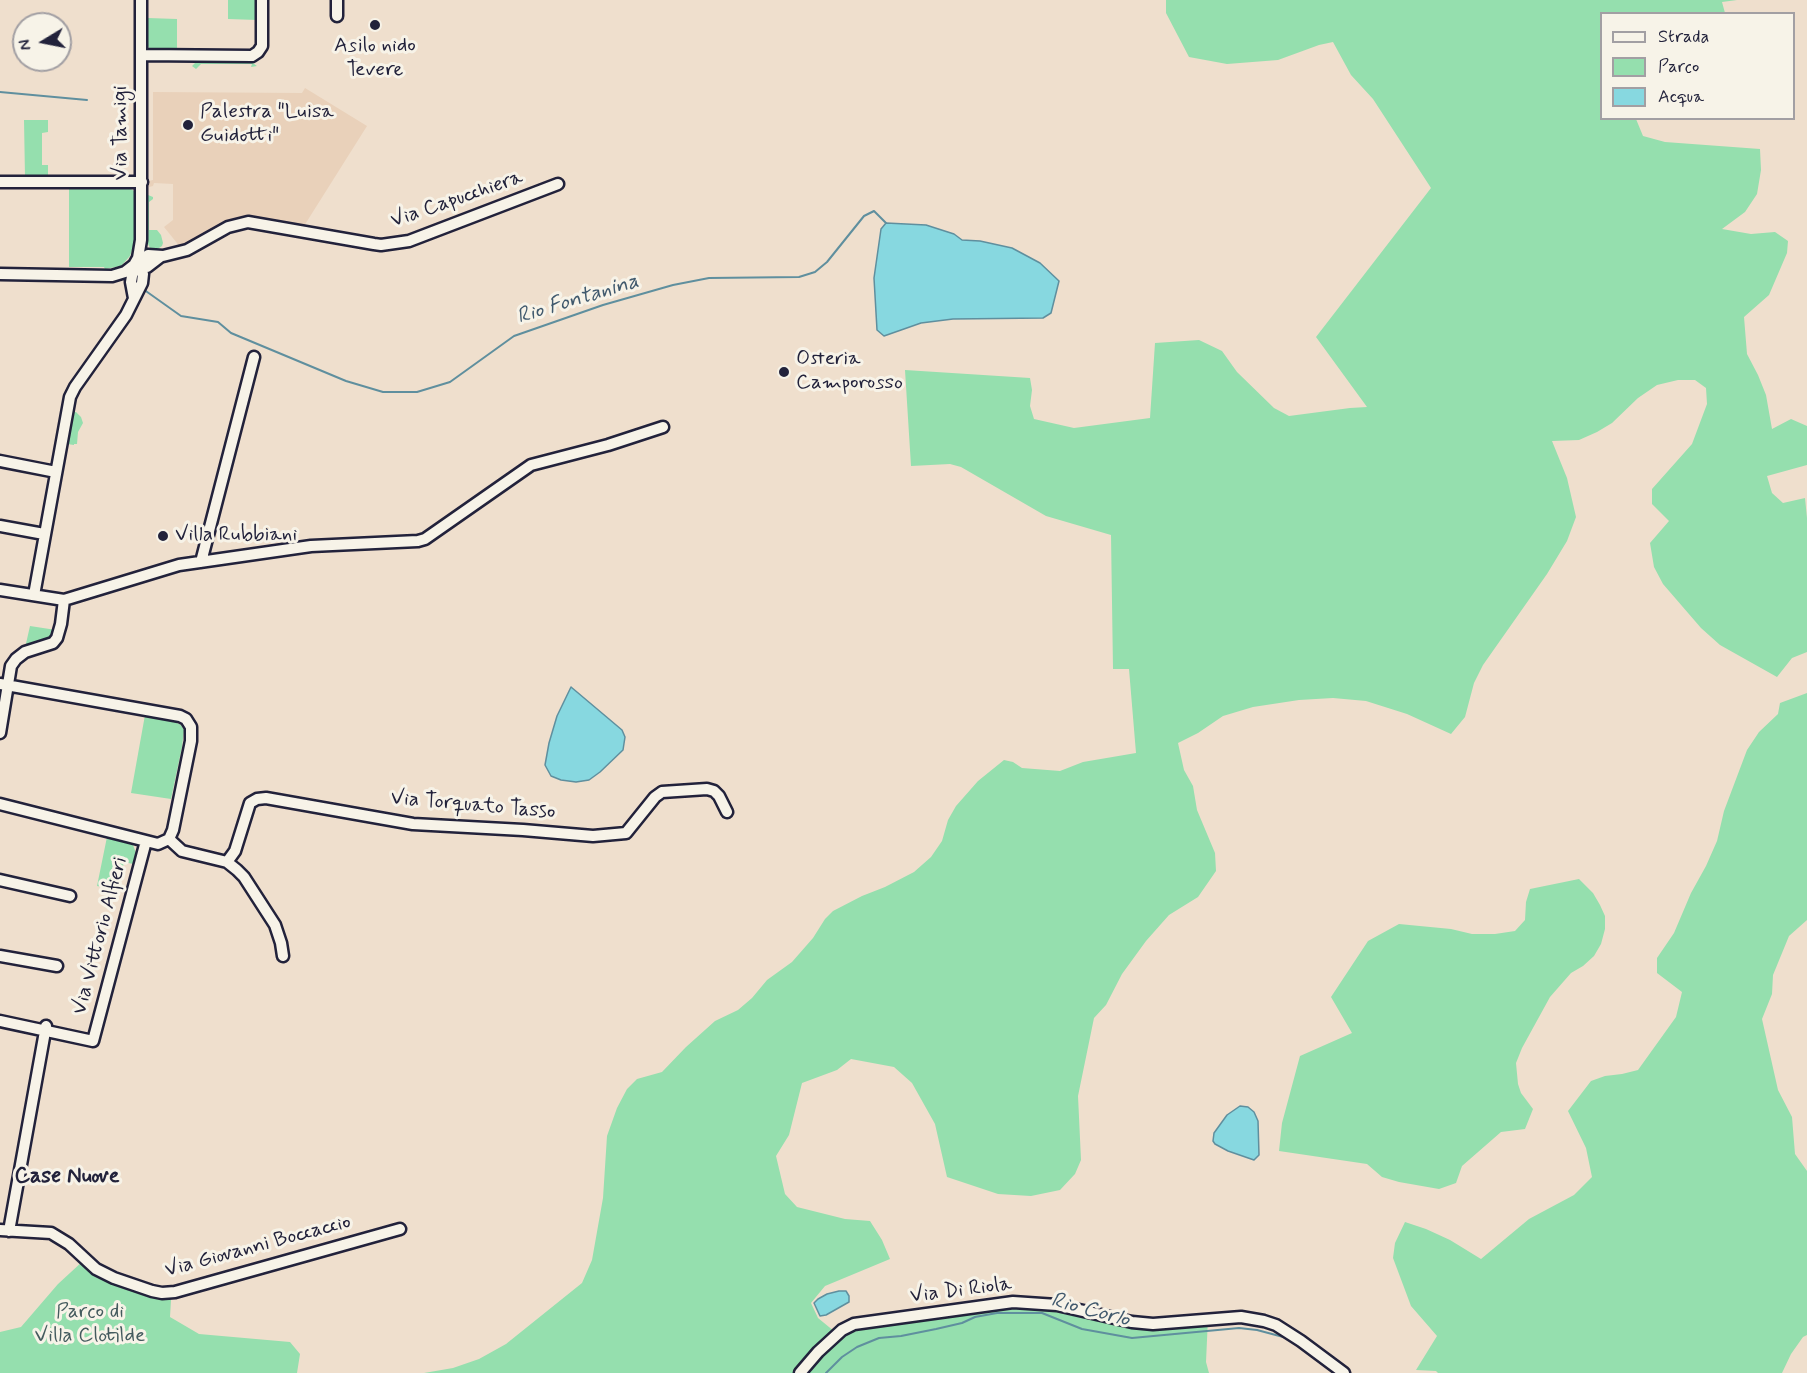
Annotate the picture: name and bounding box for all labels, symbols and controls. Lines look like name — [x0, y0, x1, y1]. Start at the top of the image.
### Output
north arrow — [12, 12, 72, 72]
legend — [1600, 12, 1795, 120]
marker: Asilo nido Tevere — [368, 18, 382, 32]
text: Strada — [1658, 25, 1709, 49]
place label: Asilo nido Tevere — [334, 34, 416, 84]
text: N — [14, 38, 37, 52]
text: Parco — [1658, 55, 1699, 79]
text: Acqua — [1658, 85, 1704, 109]
street label: Via Tamigi — [109, 86, 135, 180]
place label: Palestra "Luisa Guidotti" — [200, 100, 334, 150]
marker: Palestra "Luisa Guidotti" — [181, 118, 195, 132]
street label: Via Capucchiera — [388, 166, 526, 234]
water label: Rio Fontanina — [514, 269, 642, 331]
place label: Osteria Camporosso — [796, 347, 903, 397]
marker: Osteria Camporosso — [777, 365, 791, 379]
place label: Villa Rubbiani — [175, 523, 297, 549]
marker: Villa Rubbiani — [156, 529, 170, 543]
street label: Via Torquato Tasso — [389, 786, 557, 826]
street label: Via Vittorio Alfieri — [68, 854, 134, 1018]
district label: Case Nuove — [14, 1164, 120, 1190]
street label: Via Giovanni Boccaccio — [162, 1210, 354, 1284]
street label: Via Di Riola — [909, 1272, 1013, 1310]
water label: Rio Corlo — [1048, 1288, 1132, 1334]
park label: Parco di Villa Clotilde — [35, 1300, 145, 1350]

